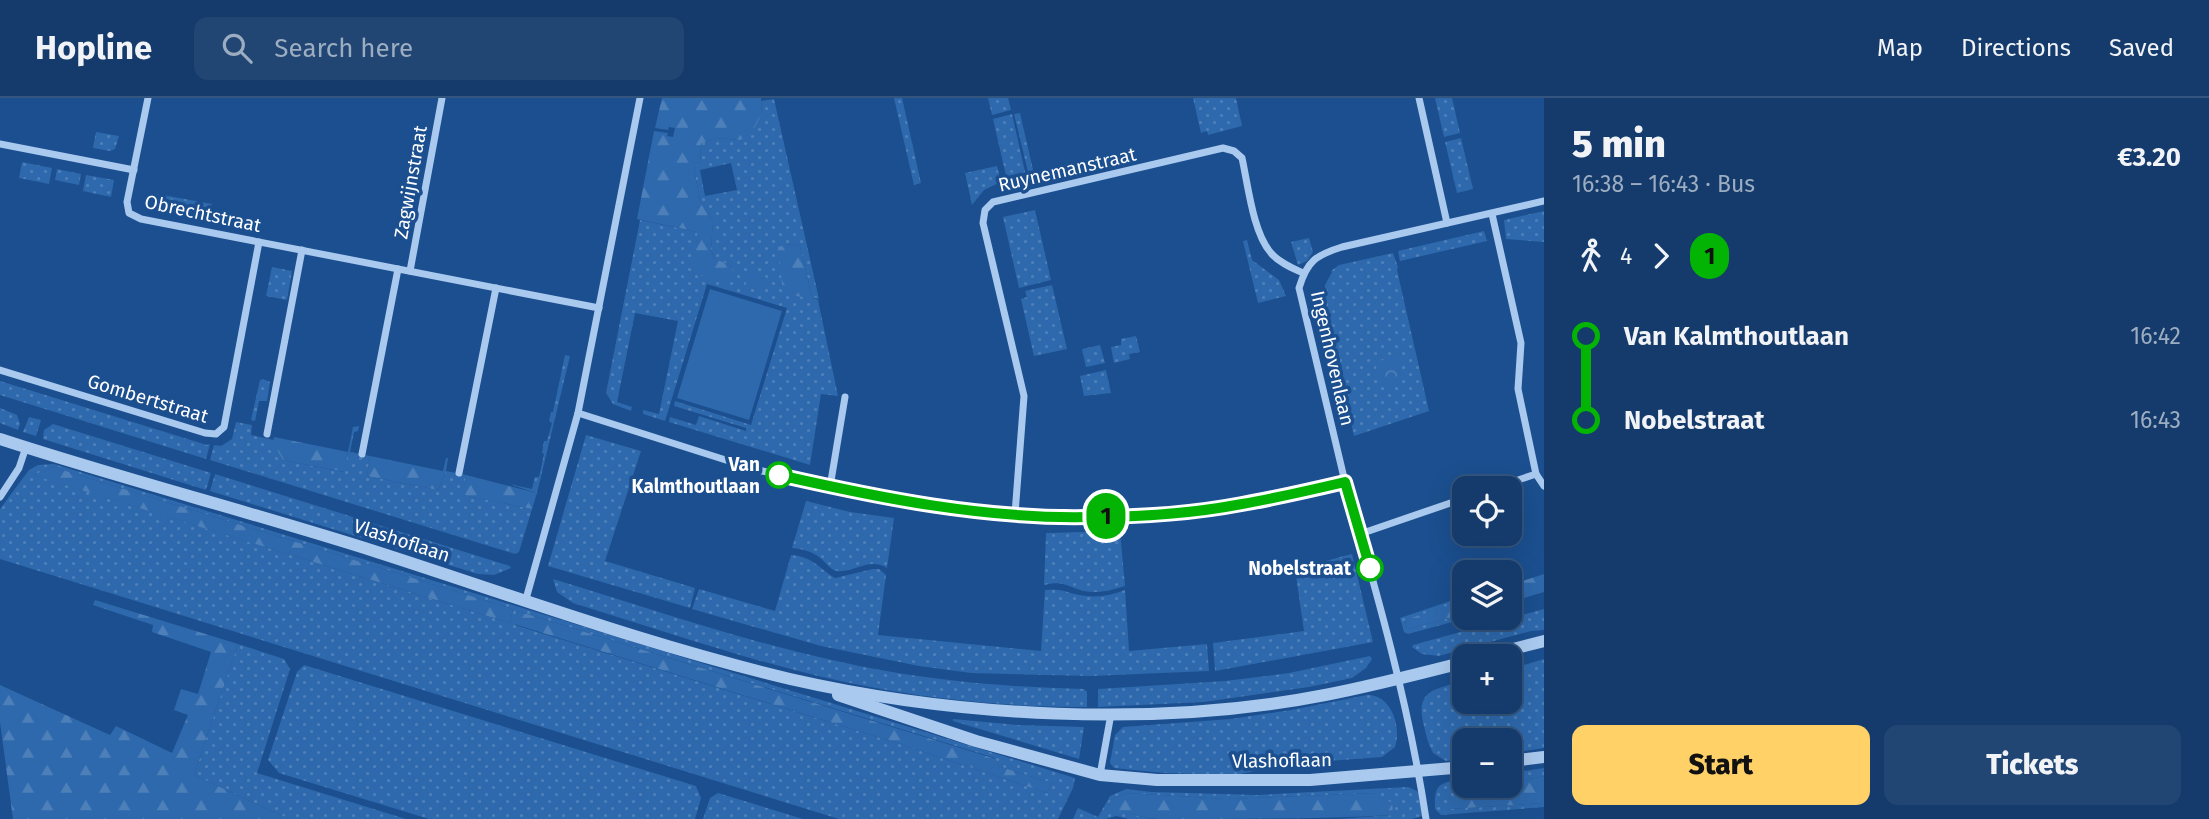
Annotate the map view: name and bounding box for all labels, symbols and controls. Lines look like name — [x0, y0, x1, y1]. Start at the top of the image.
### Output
search box — [194, 17, 684, 80]
text: Hopline — [35, 28, 152, 68]
icon: search — [218, 29, 256, 67]
text: Search here — [274, 33, 413, 64]
text: Map — [1877, 34, 1923, 62]
text: Directions — [1961, 34, 2071, 62]
text: Saved — [2109, 34, 2174, 62]
text: 5 min — [1572, 121, 1666, 167]
street label: Zagwijnstraat — [389, 123, 432, 241]
street label: Ruynemanstraat — [996, 142, 1139, 197]
text: €3.20 — [2117, 142, 2181, 173]
text: 16:38 – 16:43 · Bus — [1572, 170, 1755, 198]
street label: Obrechtstraat — [143, 190, 263, 237]
icon: walk — [1572, 237, 1610, 275]
icon: forward — [1642, 237, 1680, 275]
text: 4 — [1620, 242, 1632, 270]
text: 1 — [1704, 242, 1715, 270]
street label: Ingenhovenlaan — [1306, 288, 1359, 428]
text: Van Kalmthoutlaan — [1624, 321, 1849, 352]
text: 16:42 — [2130, 322, 2181, 350]
street label: Gombertstraat — [85, 369, 211, 428]
text: Nobelstraat — [1624, 405, 1765, 436]
text: 16:43 — [2130, 406, 2181, 434]
place label: Van Kalmthoutlaan — [632, 453, 760, 498]
marker: Van Kalmthoutlaan — [766, 462, 792, 488]
map controls — [1452, 476, 1522, 798]
button: locate — [1452, 476, 1522, 546]
line badge: 1 — [1083, 493, 1129, 539]
text: 1 — [1100, 502, 1112, 530]
street label: Vlashoflaan — [351, 514, 453, 567]
marker: Nobelstraat — [1357, 555, 1383, 581]
place label: Nobelstraat — [1248, 557, 1352, 580]
button: layers — [1452, 560, 1522, 630]
button: + — [1452, 644, 1522, 714]
button: Start — [1572, 725, 1870, 805]
button: Tickets — [1884, 725, 2181, 805]
button: − — [1452, 728, 1522, 798]
street label: Vlashoflaan — [1232, 748, 1332, 773]

